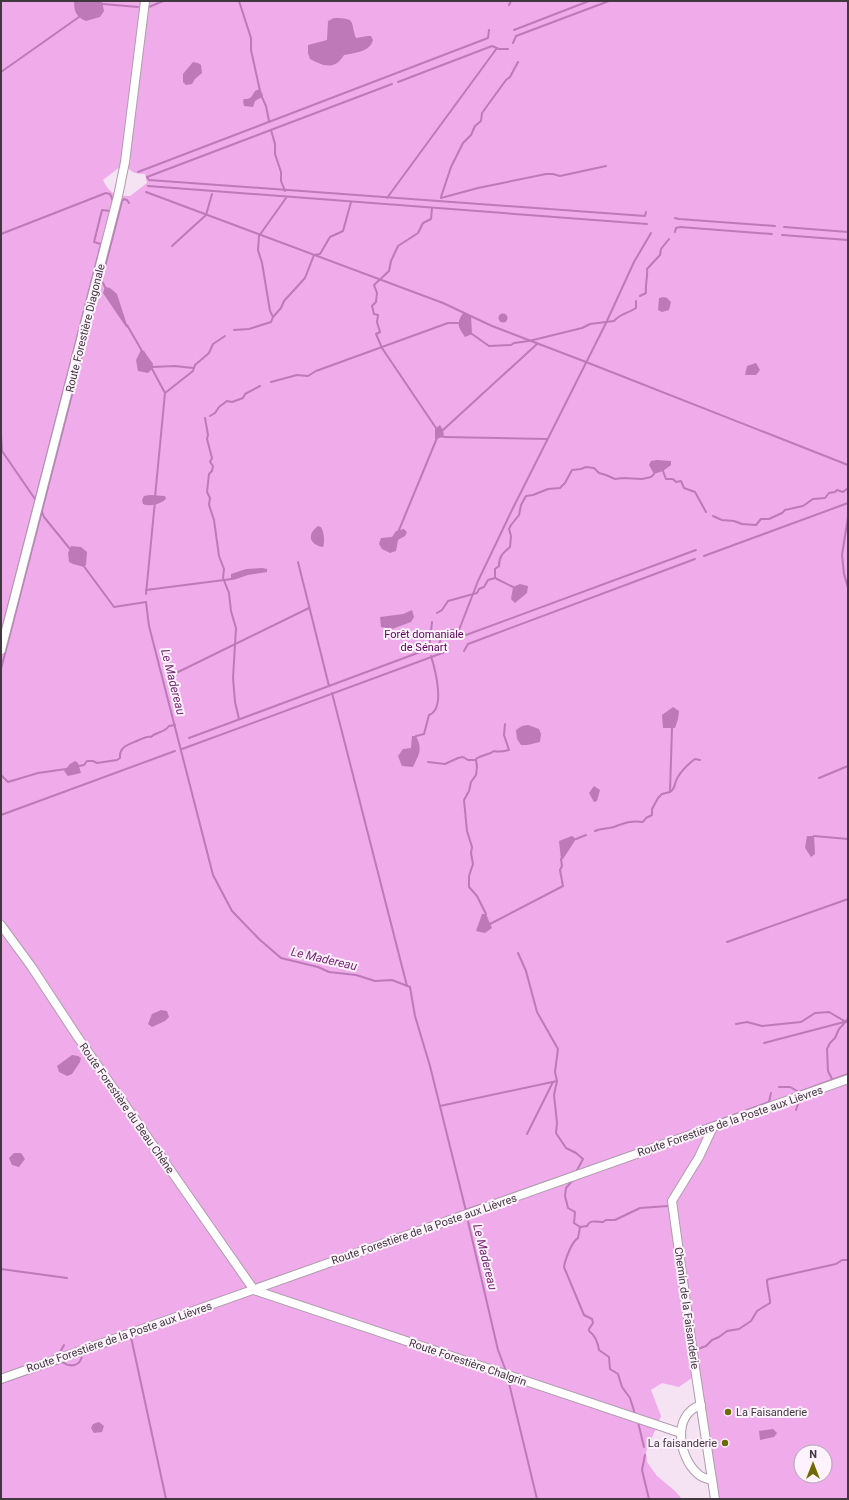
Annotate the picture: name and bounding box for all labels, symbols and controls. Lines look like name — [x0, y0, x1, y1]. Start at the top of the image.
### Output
street label: Route Forestière Diagonale — [63, 262, 108, 394]
park label: Forêt domaniale de Sénart — [384, 628, 464, 654]
water label: Le Madereau — [158, 648, 188, 717]
water label: Le Madereau — [290, 945, 359, 974]
street label: Route Forestière du Beau Chêne — [76, 1041, 177, 1176]
street label: Route Forestière de la Poste aux Lièvres — [636, 1083, 825, 1159]
street label: Route Forestière de la Poste aux Lièvres — [330, 1191, 519, 1267]
water label: Le Madereau — [470, 1223, 500, 1292]
street label: Chemin de la Faisanderie — [672, 1246, 702, 1370]
street label: Route Forestière de la Poste aux Lièvres — [25, 1299, 214, 1375]
street label: Route Forestière Chalgrin — [407, 1336, 528, 1389]
place label: La Faisanderie — [736, 1406, 807, 1419]
marker: La Faisanderie — [723, 1407, 733, 1417]
place label: La faisanderie — [648, 1437, 717, 1450]
marker: La faisanderie — [720, 1438, 730, 1448]
north arrow — [793, 1444, 833, 1484]
text: N — [809, 1448, 817, 1461]

